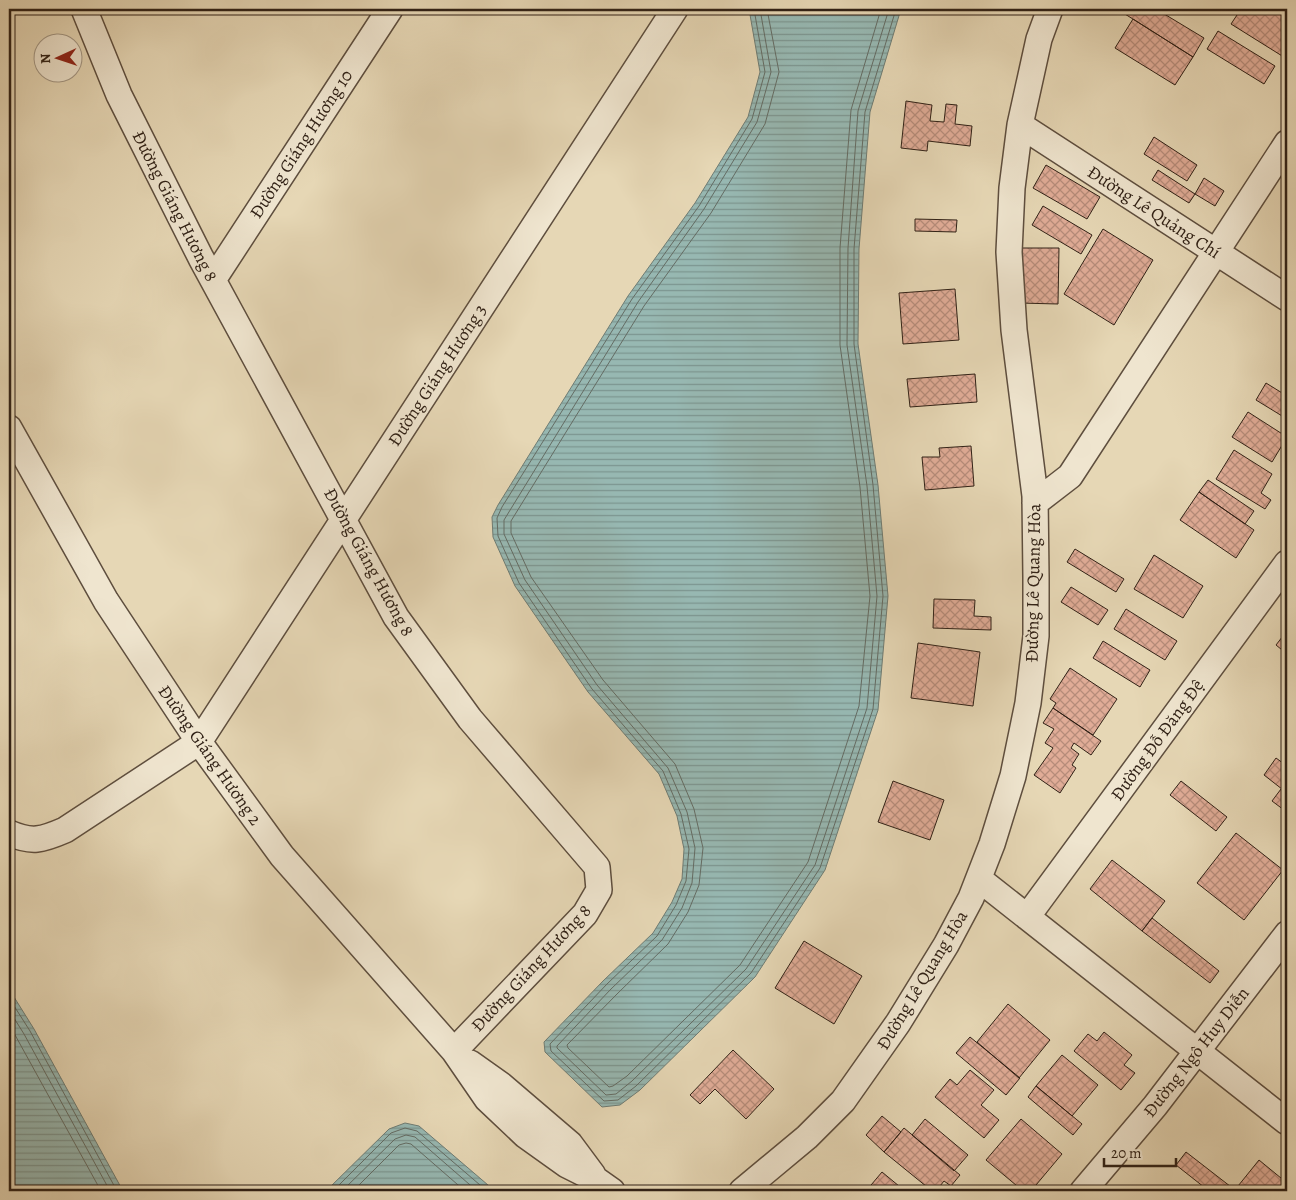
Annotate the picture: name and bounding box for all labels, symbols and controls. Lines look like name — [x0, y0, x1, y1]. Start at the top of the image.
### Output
north arrow — [32, 32, 82, 82]
text: N — [36, 53, 55, 64]
street label: Đường Giáng Hương 10 — [244, 65, 358, 223]
street label: Đường Giáng Hương 8 — [127, 127, 223, 285]
street label: Đường Lê Quảng Chí — [1083, 160, 1225, 264]
street label: Đường Giáng Hương 3 — [382, 299, 492, 451]
street label: Đường Giáng Hương 8 — [318, 484, 420, 640]
street label: Đường Lê Quang Hòa — [1020, 503, 1046, 663]
street label: Đường Đỗ Đăng Đệ — [1105, 675, 1209, 805]
street label: Đường Giáng Hương 2 — [153, 680, 268, 830]
street label: Đường Giáng Hương 8 — [466, 899, 596, 1037]
street label: Đường Lê Quang Hòa — [871, 905, 974, 1054]
street label: Đường Ngô Huy Diễn — [1138, 982, 1255, 1122]
scale bar — [1104, 1135, 1176, 1167]
text: 20 m — [1111, 1143, 1142, 1163]

